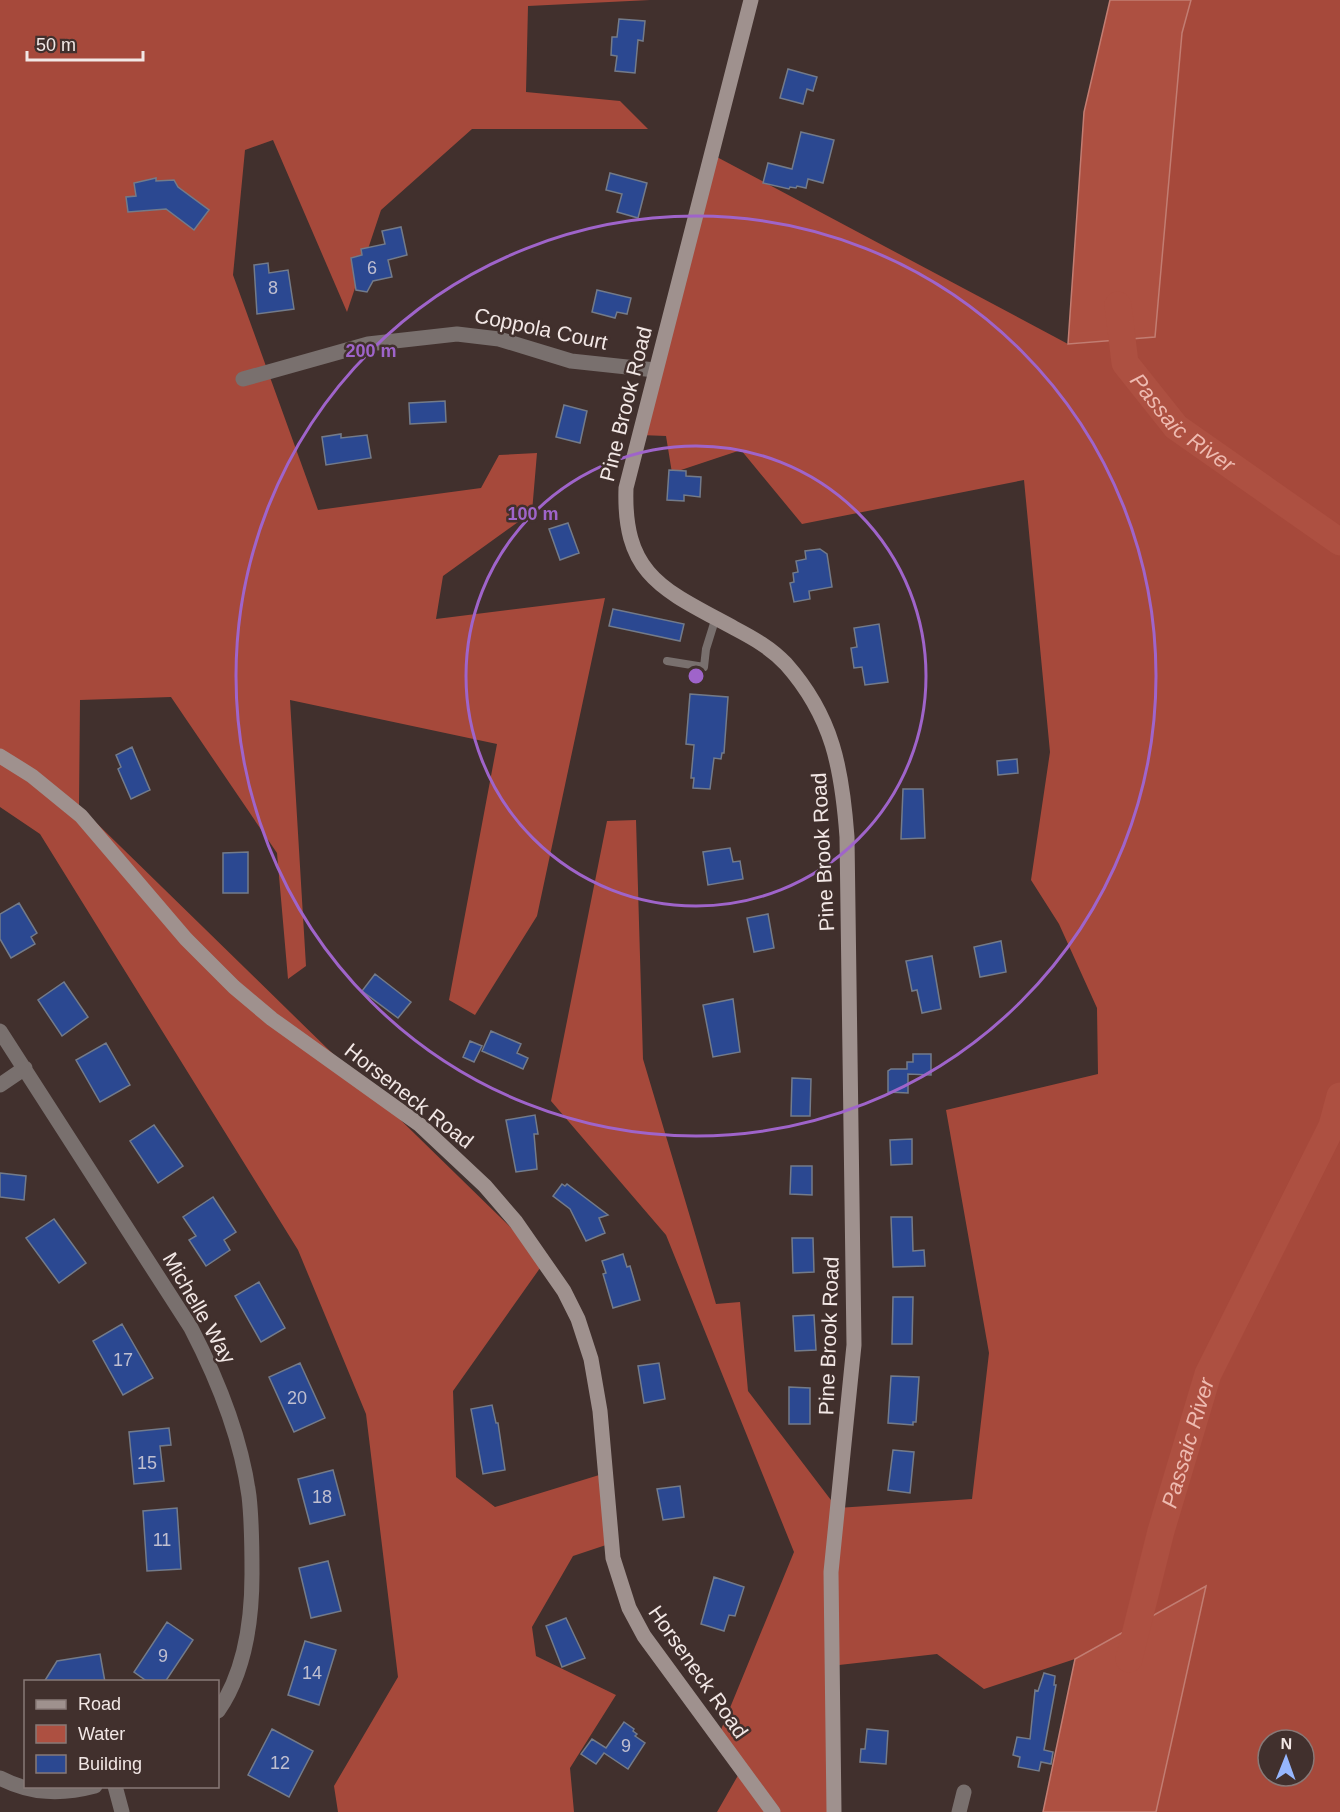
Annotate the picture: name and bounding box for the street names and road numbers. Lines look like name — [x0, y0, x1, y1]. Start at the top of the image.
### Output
street label: Coppola Court — [472, 303, 610, 354]
street label: Pine Brook Road — [595, 324, 656, 484]
street label: Pine Brook Road — [807, 772, 838, 932]
street label: Horseneck Road — [341, 1038, 478, 1153]
street label: Michelle Way — [158, 1248, 241, 1368]
street label: Pine Brook Road — [814, 1256, 843, 1416]
street label: Horseneck Road — [644, 1601, 753, 1742]

